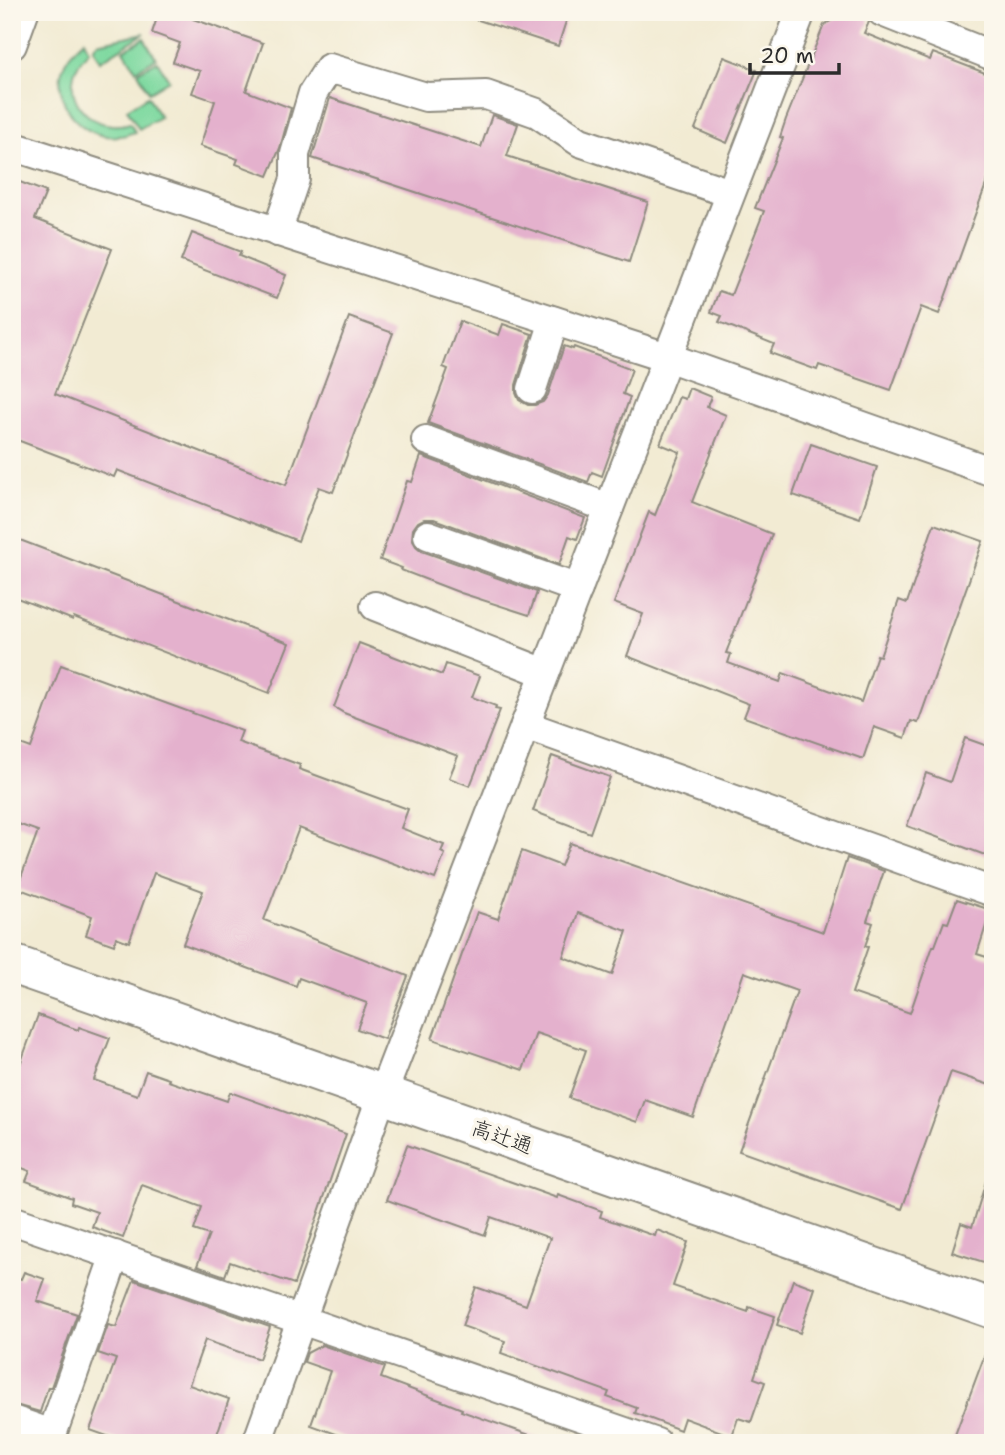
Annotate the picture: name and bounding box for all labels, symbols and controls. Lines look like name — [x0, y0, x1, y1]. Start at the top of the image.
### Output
scale bar — [750, 32, 839, 76]
text: 20 m — [760, 42, 814, 70]
street label: 高辻通 — [468, 1114, 536, 1160]

